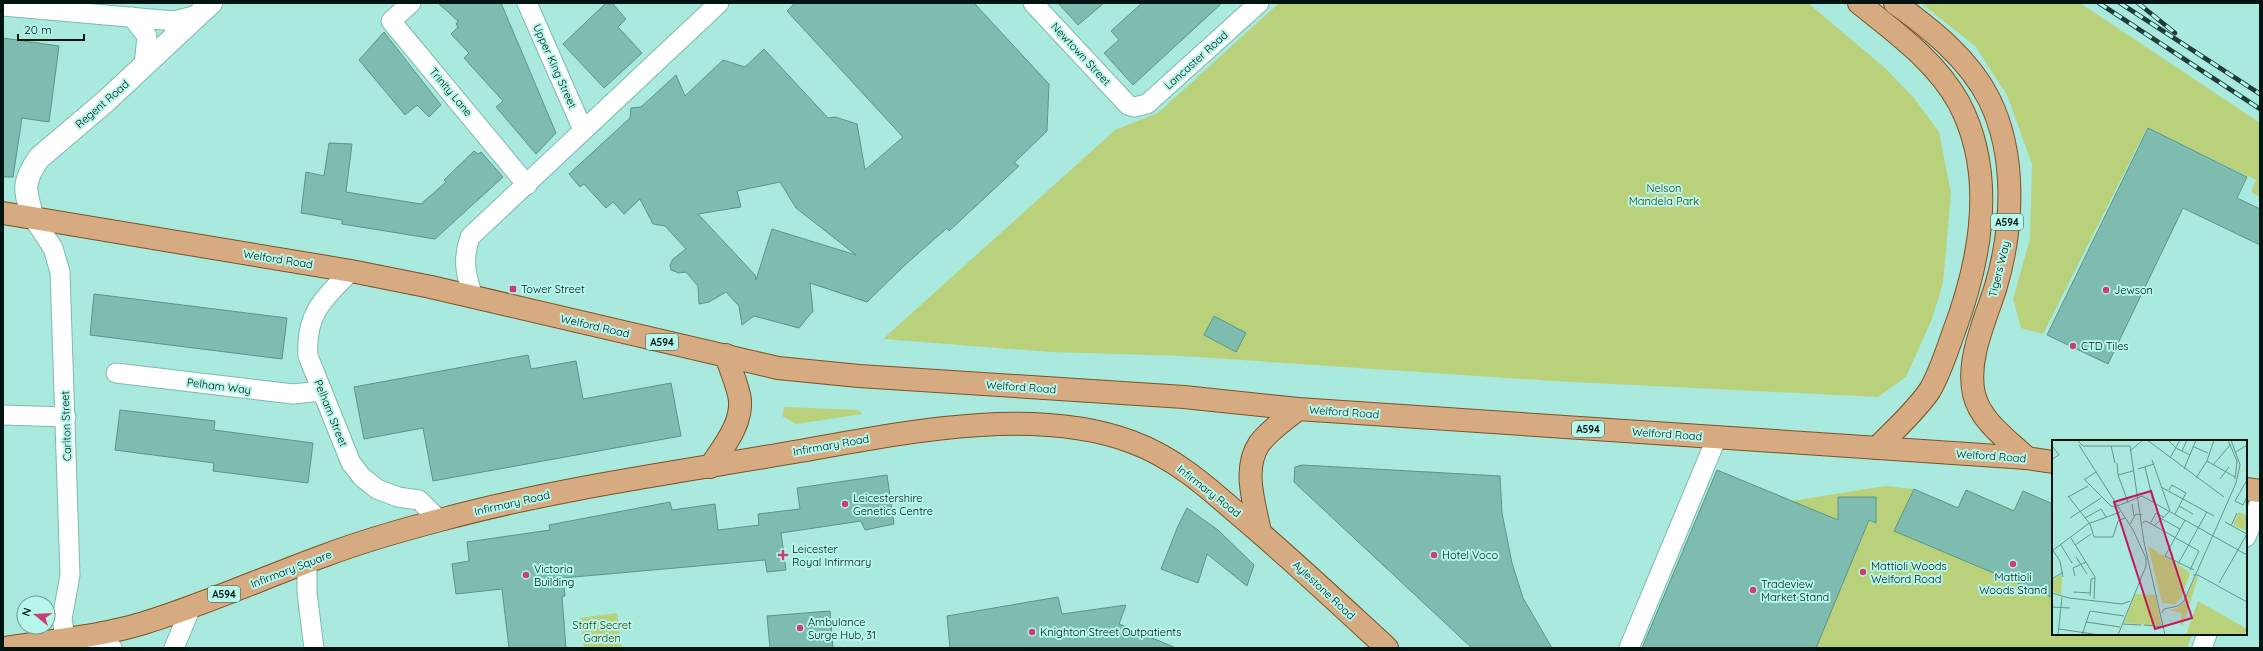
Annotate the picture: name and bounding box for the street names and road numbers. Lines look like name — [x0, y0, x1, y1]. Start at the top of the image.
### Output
street label: Newtown Street — [1048, 20, 1114, 89]
street label: Upper King Street — [530, 22, 580, 111]
street label: Lancaster Road — [1161, 28, 1231, 92]
street label: Trinity Lane — [427, 65, 475, 119]
street label: Regent Road — [72, 77, 132, 131]
road number: A594 — [1991, 214, 2023, 230]
street label: Tigers Way — [1985, 239, 2013, 299]
street label: Welford Road — [242, 247, 314, 271]
street label: Welford Road — [559, 311, 631, 341]
road number: A594 — [646, 334, 678, 350]
street label: Pelham Way — [186, 375, 252, 397]
street label: Pelham Street — [311, 377, 351, 449]
street label: Welford Road — [985, 378, 1057, 396]
street label: Carlton Street — [58, 390, 74, 461]
street label: Welford Road — [1308, 403, 1380, 421]
road number: A594 — [1572, 421, 1604, 437]
street label: Welford Road — [1631, 425, 1703, 443]
street label: Infirmary Road — [792, 431, 870, 459]
street label: Welford Road — [1955, 447, 2027, 465]
street label: Infirmary Road — [1174, 462, 1244, 520]
street label: Infirmary Road — [473, 488, 551, 518]
street label: Infirmary Square — [248, 547, 334, 591]
street label: Aylestone Road — [1290, 558, 1358, 622]
road number: A594 — [208, 586, 240, 602]

